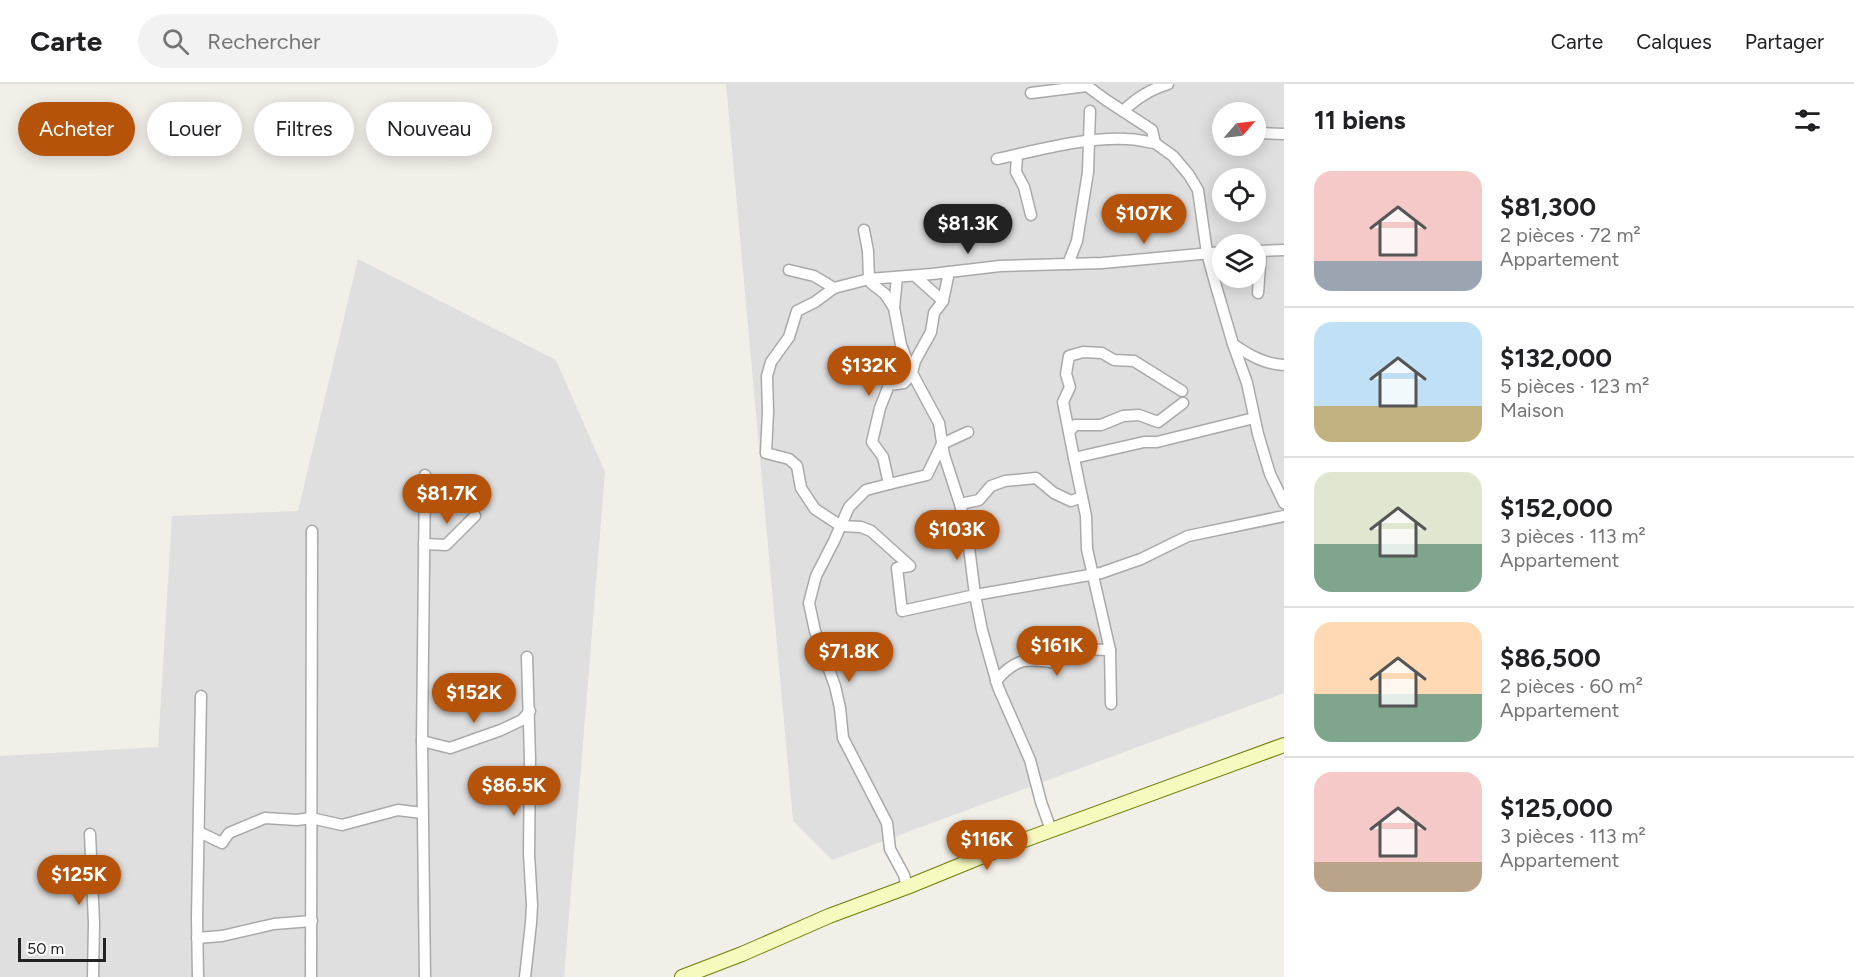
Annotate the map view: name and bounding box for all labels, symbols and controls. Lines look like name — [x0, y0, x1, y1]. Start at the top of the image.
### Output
search box — [138, 14, 558, 68]
text: Carte — [30, 24, 102, 58]
icon: search — [159, 25, 192, 58]
text: Rechercher — [207, 28, 320, 55]
text: Carte — [1551, 29, 1603, 54]
text: Calques — [1636, 29, 1712, 54]
text: Partager — [1745, 29, 1824, 54]
chip: Acheter — [18, 102, 135, 156]
chip: Louer — [147, 102, 242, 156]
chip: Filtres — [254, 102, 354, 156]
chip: Nouveau — [366, 102, 492, 156]
north arrow — [1212, 102, 1266, 156]
map controls — [1212, 102, 1266, 288]
text: 11 biens — [1314, 104, 1406, 136]
icon: filters — [1791, 104, 1824, 137]
button: locate — [1212, 168, 1266, 222]
text: $81,300 — [1500, 191, 1596, 223]
pin: $107K — [1102, 194, 1186, 245]
icon: home — [1362, 195, 1434, 267]
text: $107K — [1116, 201, 1172, 225]
pin: $81.3K — [919, 204, 1017, 255]
text: $81.3K — [937, 211, 999, 235]
text: 2 pièces · 72 m² — [1500, 223, 1641, 247]
button: layers — [1212, 234, 1266, 288]
text: Appartement — [1500, 247, 1619, 271]
text: $132,000 — [1500, 342, 1612, 374]
pin: $132K — [827, 346, 911, 397]
icon: home — [1362, 346, 1434, 418]
text: $132K — [841, 353, 897, 377]
text: 5 pièces · 123 m² — [1500, 374, 1649, 398]
text: Maison — [1500, 398, 1564, 422]
pin: $81.7K — [398, 474, 496, 525]
text: $81.7K — [416, 481, 478, 505]
text: $152,000 — [1500, 492, 1613, 524]
icon: home — [1362, 496, 1434, 568]
pin: $103K — [915, 510, 999, 561]
text: $103K — [929, 517, 985, 541]
text: 3 pièces · 113 m² — [1500, 524, 1646, 548]
text: Appartement — [1500, 548, 1619, 572]
pin: $161K — [1015, 626, 1099, 677]
pin: $71.8K — [800, 632, 898, 683]
text: $161K — [1031, 633, 1083, 657]
text: $71.8K — [818, 639, 880, 663]
text: $86,500 — [1500, 642, 1601, 674]
icon: home — [1362, 646, 1434, 718]
pin: $152K — [432, 673, 516, 724]
text: 2 pièces · 60 m² — [1500, 674, 1643, 698]
text: $152K — [446, 680, 502, 704]
text: Appartement — [1500, 698, 1619, 722]
pin: $86.5K — [465, 766, 563, 817]
text: $86.5K — [482, 773, 546, 797]
text: $125,000 — [1500, 792, 1613, 824]
icon: home — [1362, 796, 1434, 868]
pin: $116K — [945, 820, 1029, 871]
text: 3 pièces · 113 m² — [1500, 824, 1646, 848]
text: $116K — [961, 827, 1013, 851]
text: Appartement — [1500, 848, 1619, 872]
pin: $125K — [37, 855, 121, 906]
text: $125K — [51, 862, 107, 886]
scale bar — [18, 935, 106, 962]
text: 50 m — [27, 939, 64, 958]

